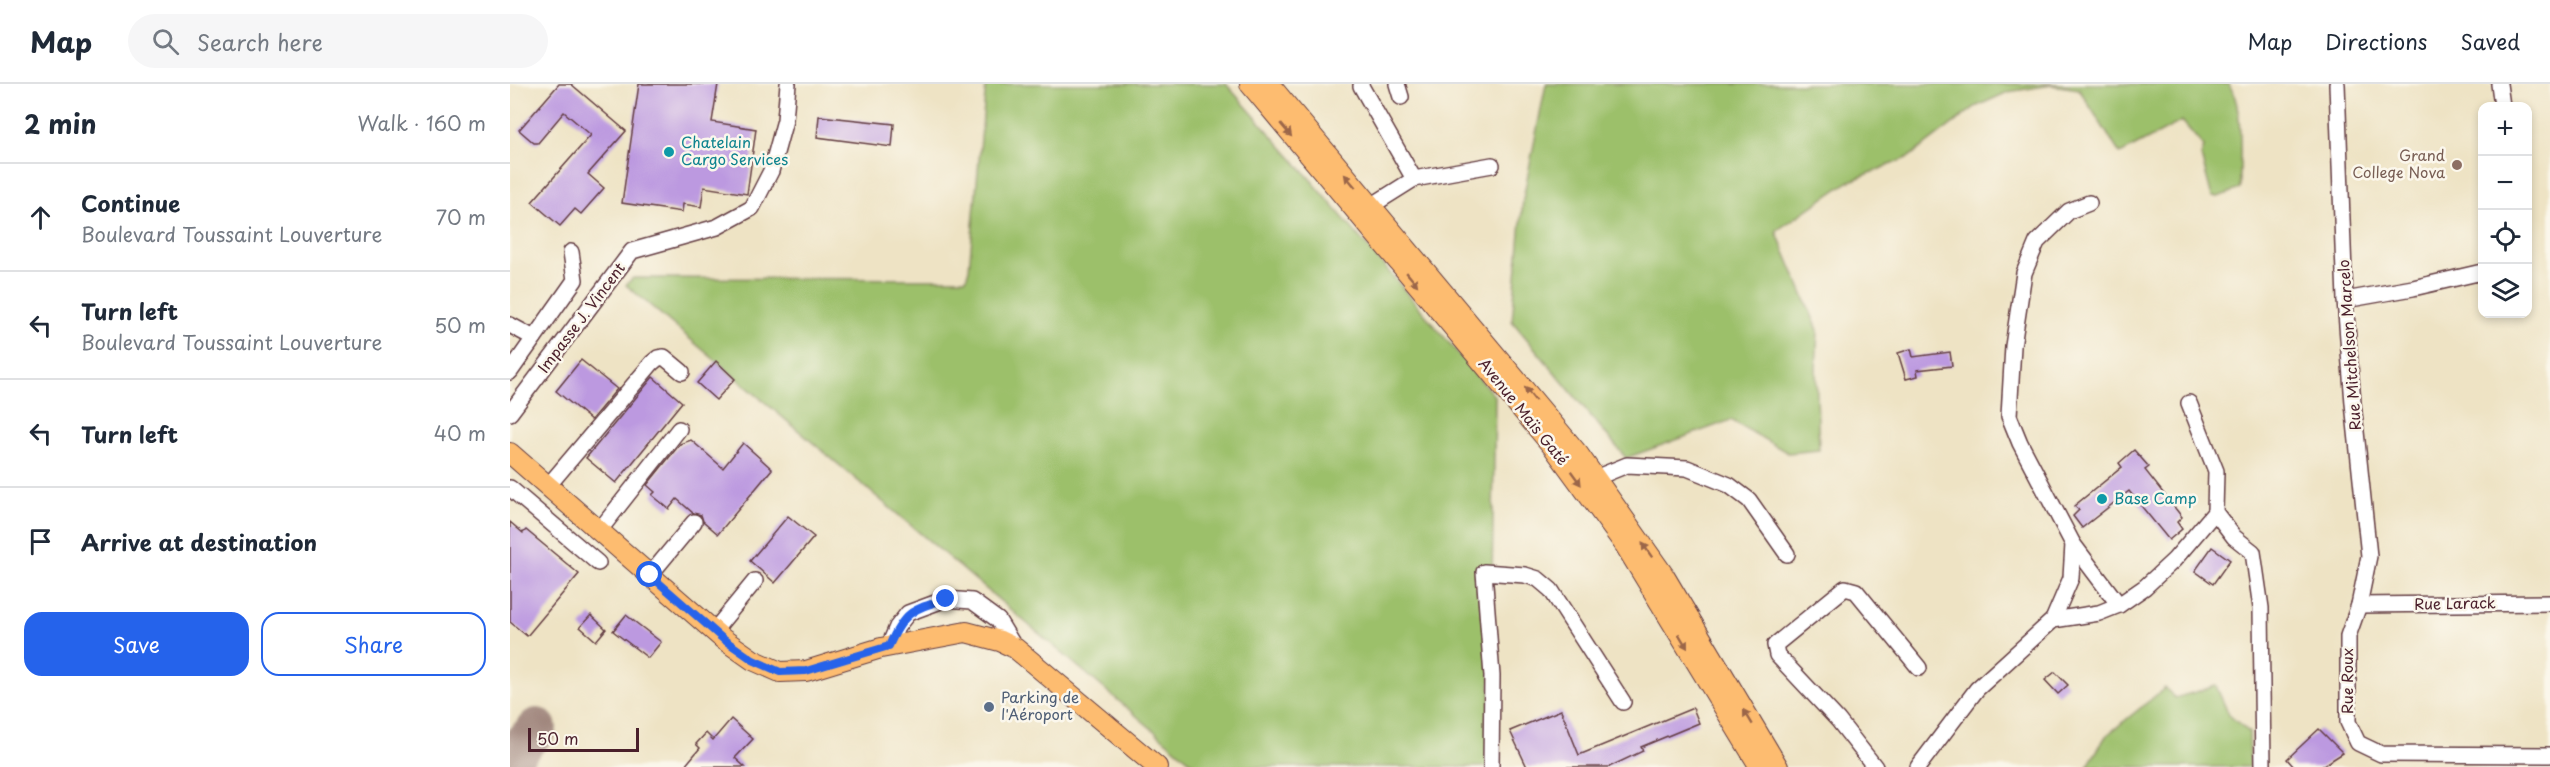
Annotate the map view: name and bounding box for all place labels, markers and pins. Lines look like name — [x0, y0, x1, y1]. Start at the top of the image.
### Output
place label: Chatelain Cargo Services — [681, 130, 788, 170]
place label: Grand College Nova — [2352, 143, 2445, 183]
marker: Chatelain Cargo Services — [662, 145, 676, 159]
marker: Grand College Nova — [2450, 158, 2464, 172]
place label: Base Camp — [2114, 486, 2197, 509]
marker: Base Camp — [2095, 492, 2109, 506]
place label: Parking de l'Aéroport — [1001, 685, 1079, 725]
marker: Parking de l'Aéroport — [982, 700, 996, 714]

